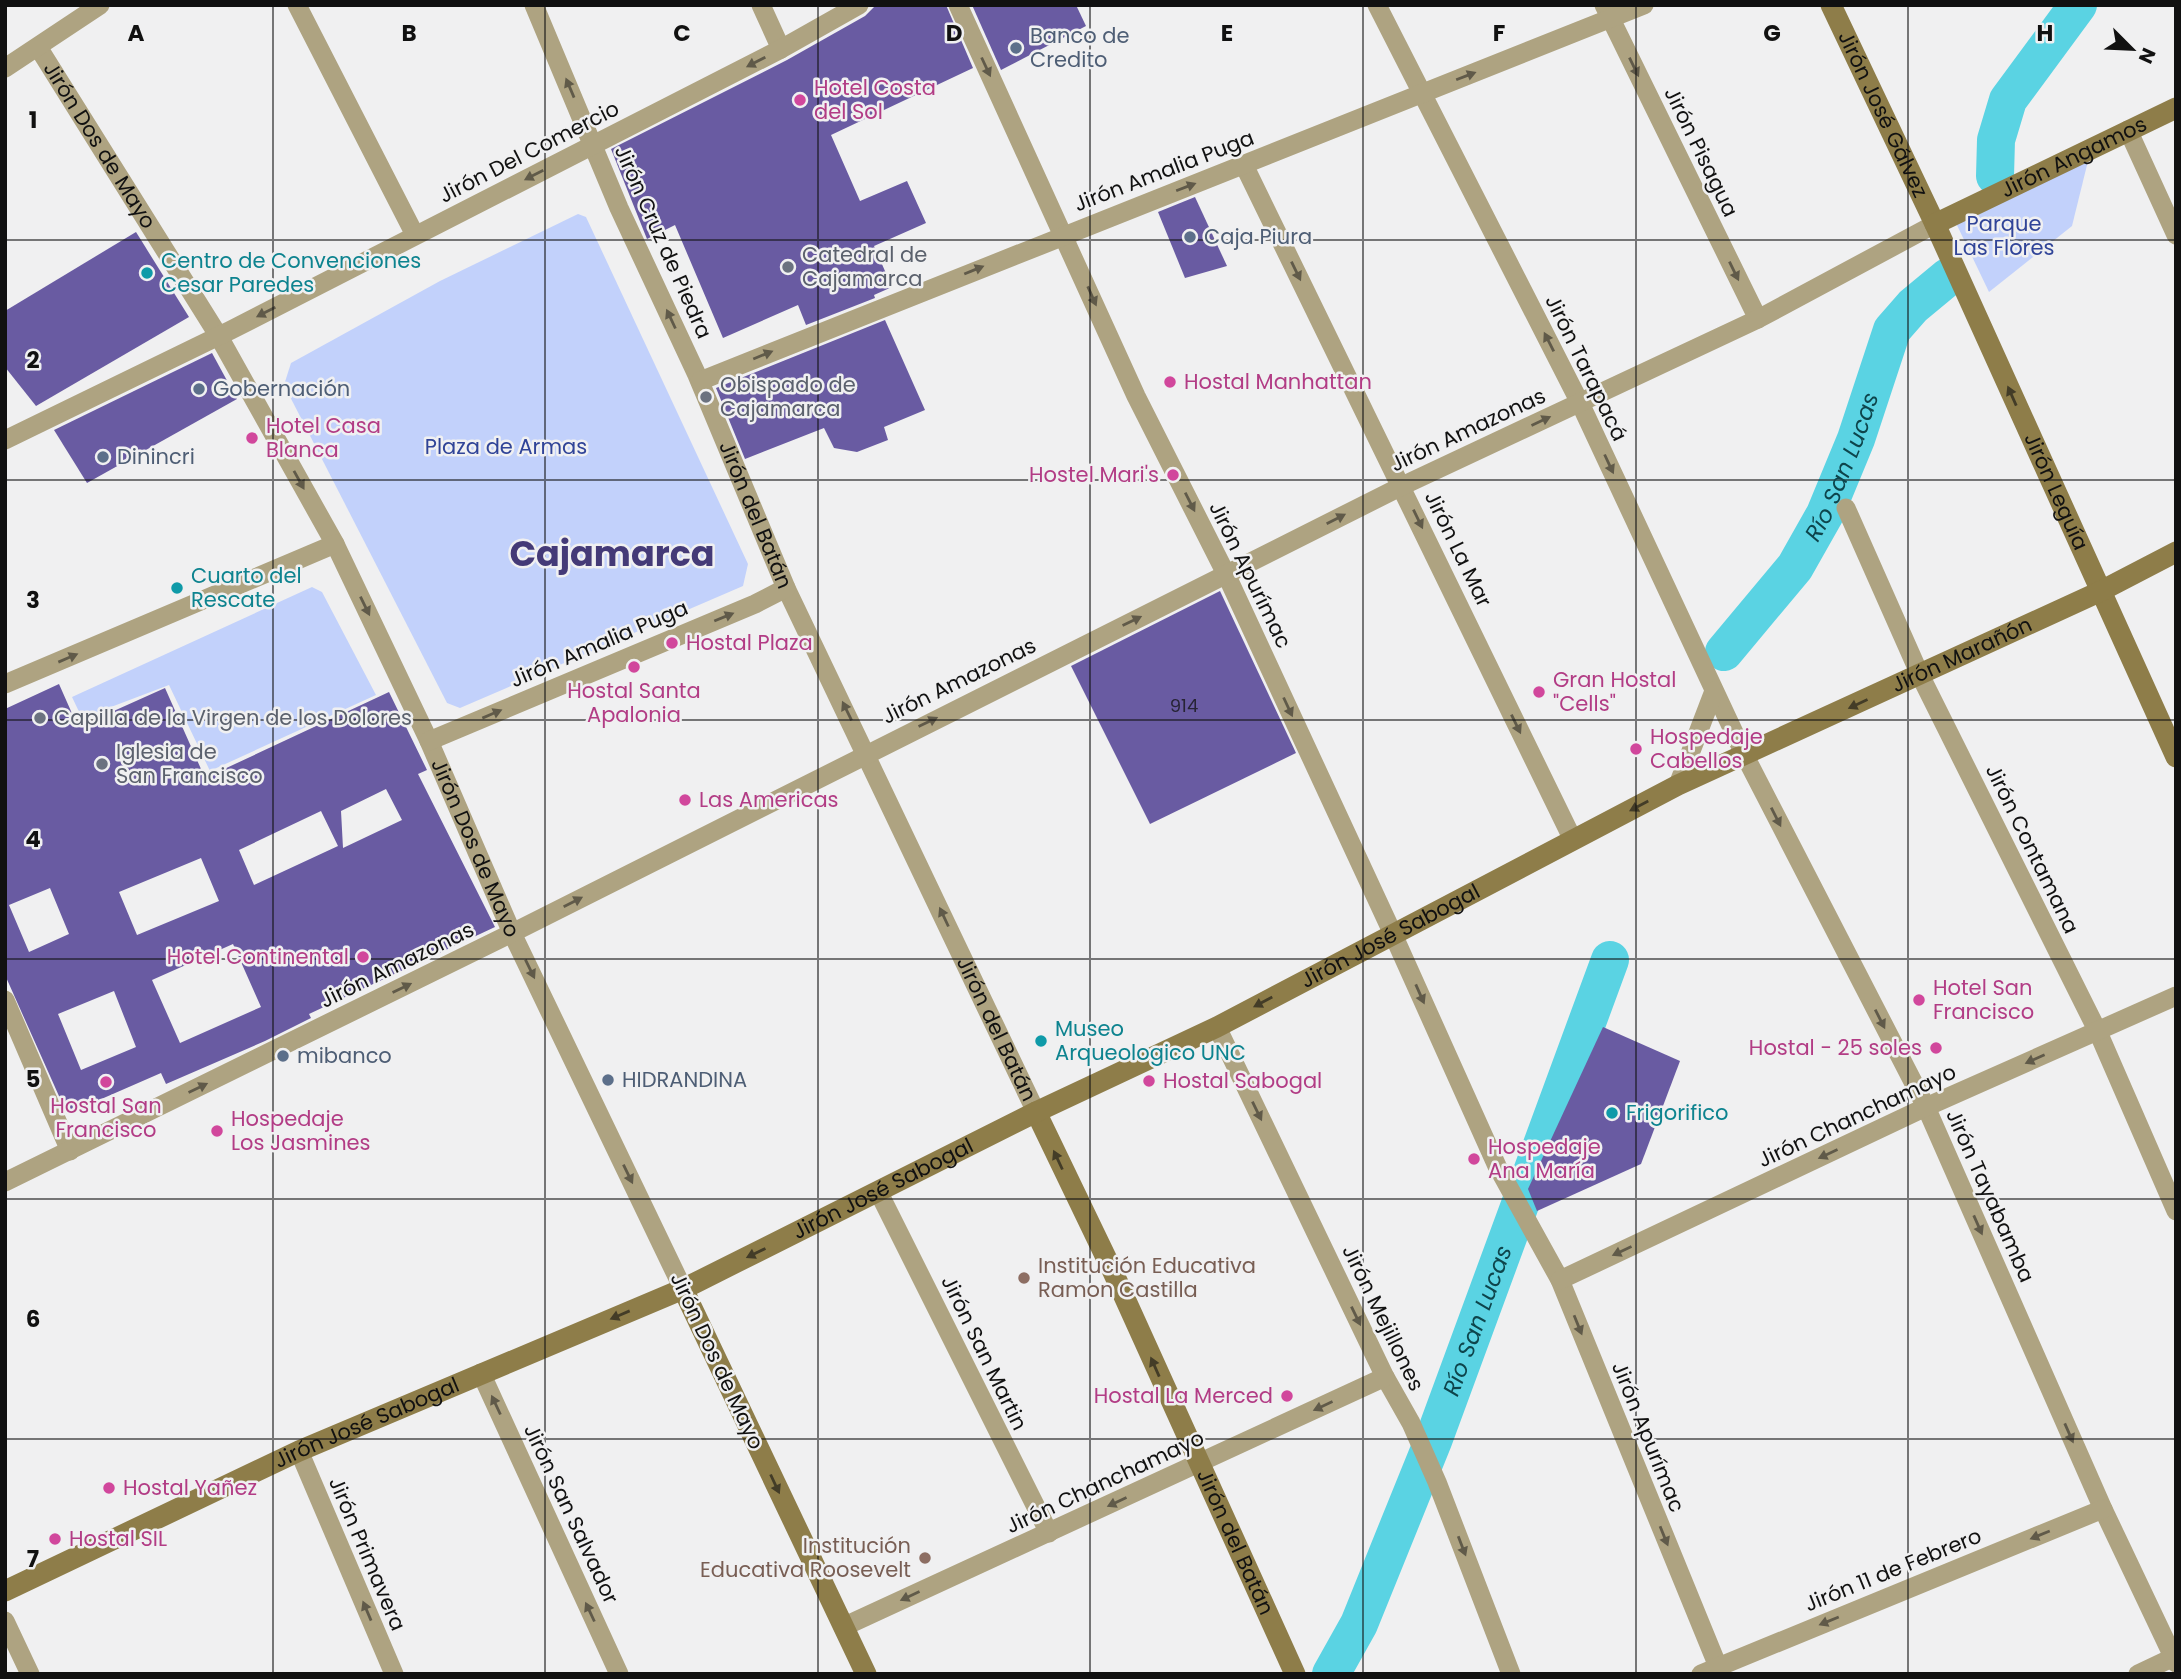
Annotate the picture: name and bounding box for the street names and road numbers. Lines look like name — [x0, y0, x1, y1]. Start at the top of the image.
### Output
street label: Jirón José Gálvez — [1831, 26, 1935, 202]
street label: Jirón Dos de Mayo — [37, 56, 163, 234]
street label: Jirón Pisagua — [1658, 82, 1745, 221]
street label: Jirón Del Comercio — [434, 94, 624, 210]
street label: Jirón Angamos — [1996, 109, 2151, 204]
street label: Jirón Amalia Puga — [1070, 123, 1258, 218]
street label: Jirón Cruz de Piedra — [608, 141, 719, 343]
street label: Jirón Tarapacá — [1538, 290, 1634, 446]
street label: Jirón Amazonas — [1385, 381, 1550, 478]
street label: Jirón Leguía — [2017, 428, 2096, 555]
street label: Jirón del Batán — [712, 437, 800, 593]
street label: Jirón La Mar — [1418, 486, 1499, 612]
street label: Jirón Apurímac — [1202, 497, 1299, 653]
street label: Jirón Amalia Puga — [505, 593, 692, 694]
street label: Jirón Marañón — [1887, 610, 2036, 699]
street label: Jirón Amazonas — [877, 631, 1041, 730]
street label: Jirón Dos de Mayo — [424, 754, 527, 942]
street label: Jirón Contamana — [1979, 759, 2086, 938]
street label: Jirón José Sabogal — [1295, 877, 1485, 995]
street label: Jirón Amazonas — [315, 915, 479, 1014]
street label: Jirón del Batán — [950, 952, 1044, 1106]
street label: Jirón Chanchamayo — [1753, 1057, 1961, 1174]
street label: Jirón Tayabamba — [1939, 1105, 2042, 1287]
street label: Jirón José Sabogal — [787, 1131, 978, 1246]
street label: Jirón Mejillones — [1336, 1240, 1431, 1396]
street label: Jirón Dos de Mayo — [664, 1268, 771, 1454]
street label: Jirón San Martin — [934, 1271, 1034, 1435]
street label: Jirón Apurímac — [1605, 1357, 1692, 1516]
street label: Jirón José Sabogal — [269, 1370, 464, 1475]
street label: Jirón San Salvador — [517, 1419, 626, 1609]
street label: Jirón Chanchamayo — [1001, 1423, 1209, 1540]
street label: Jirón del Batán — [1190, 1464, 1281, 1619]
street label: Jirón Primavera — [322, 1472, 413, 1635]
street label: Jirón 11 de Febrero — [1800, 1521, 1986, 1618]

